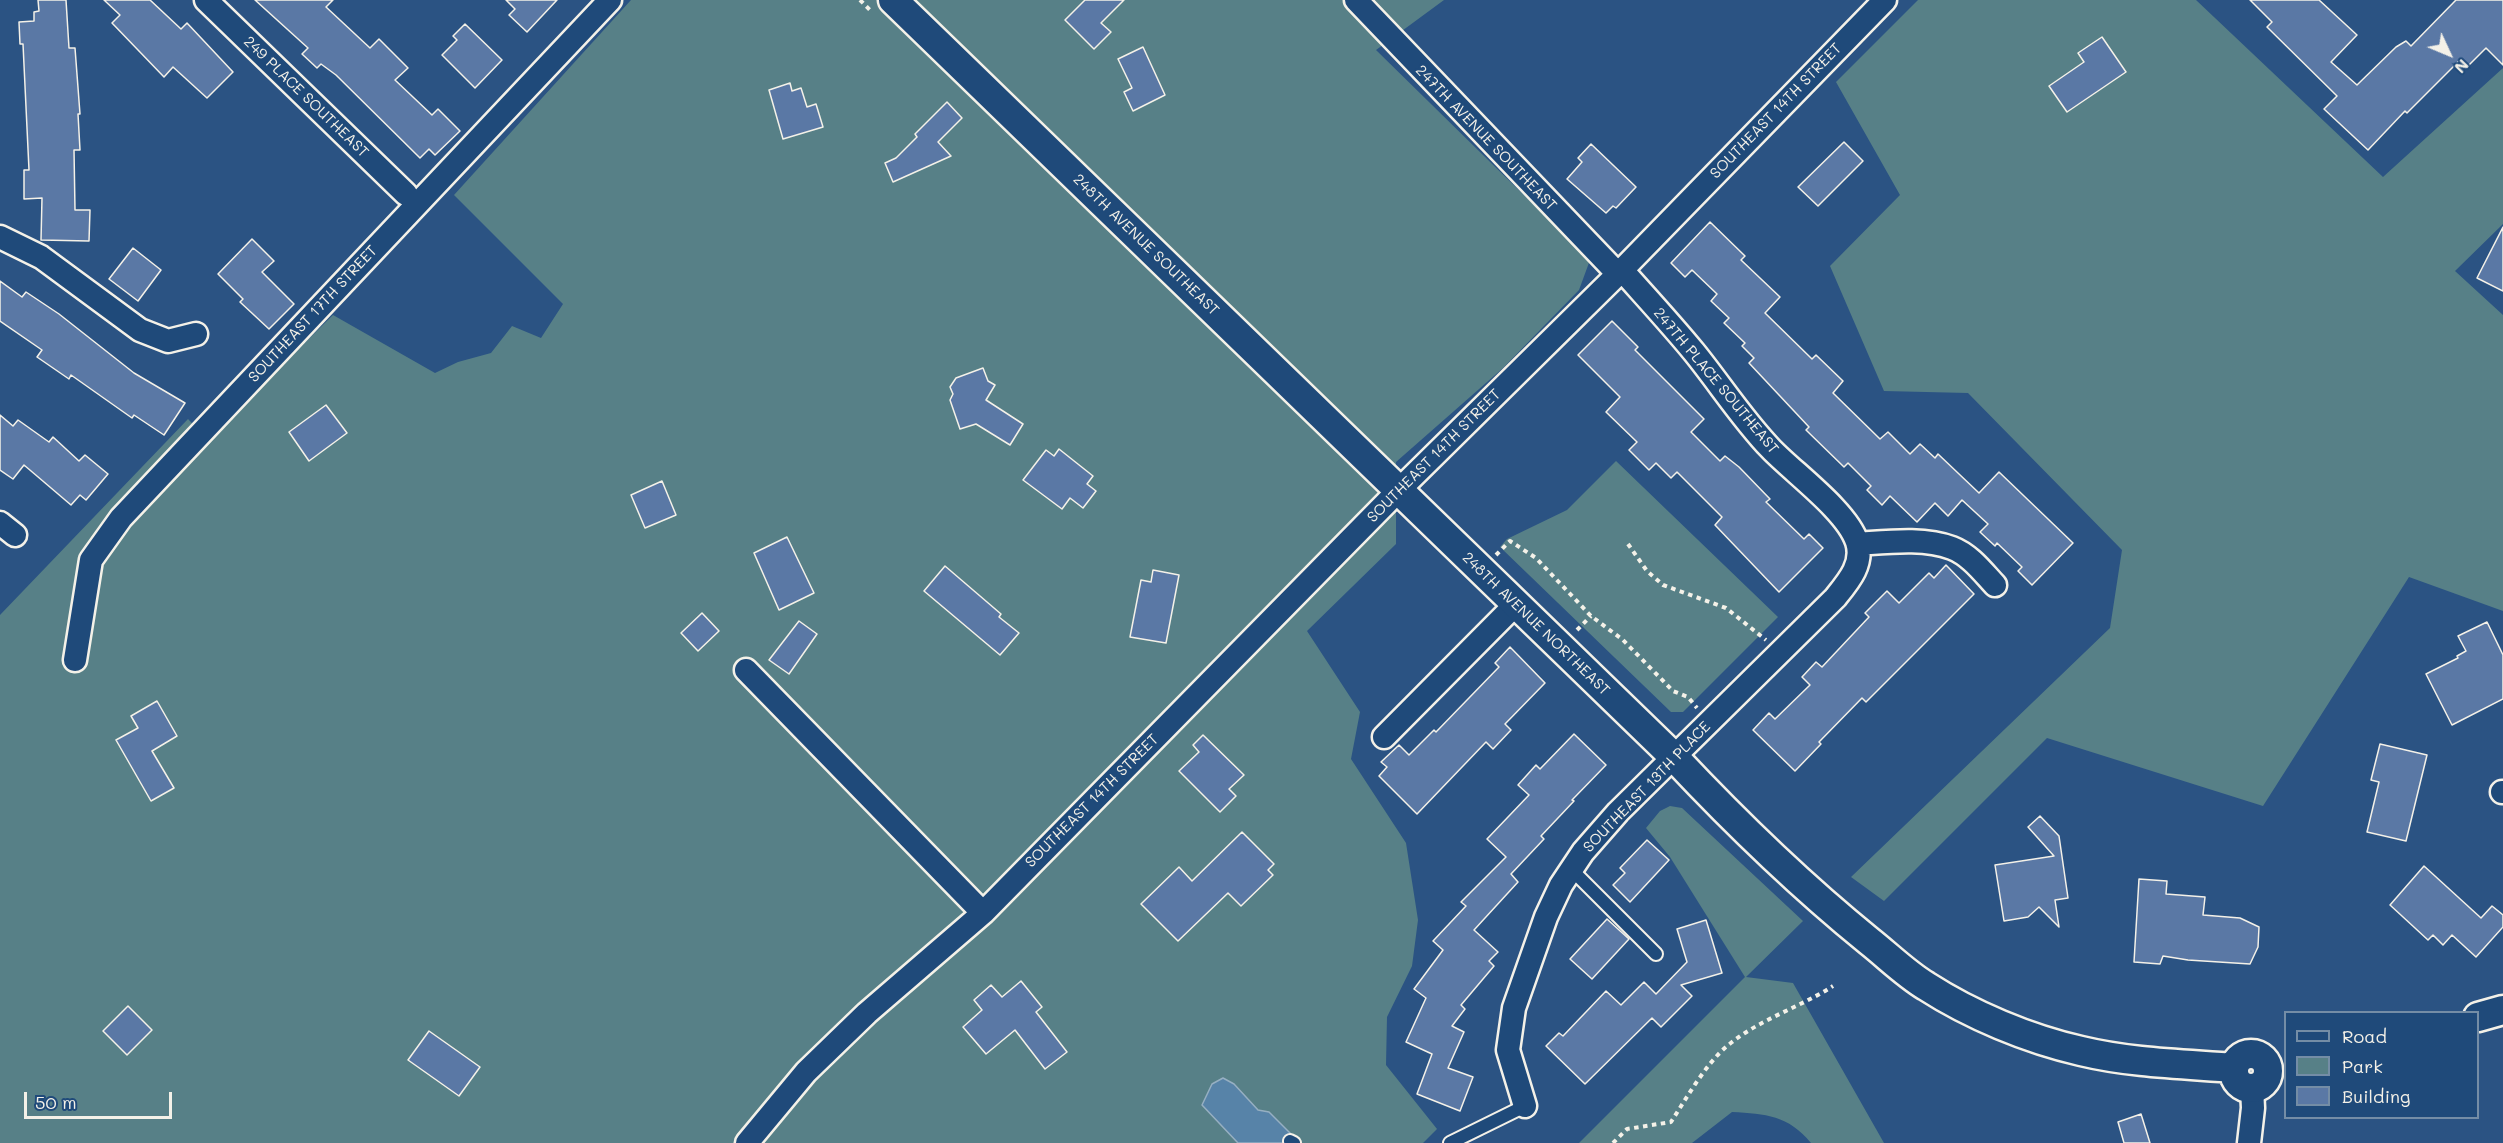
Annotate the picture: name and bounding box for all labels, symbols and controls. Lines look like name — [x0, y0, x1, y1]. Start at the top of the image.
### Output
north arrow — [2419, 24, 2479, 84]
street label: 249 PLACE SOUTHEAST — [240, 33, 372, 161]
street label: SOUTHEAST 14TH STREET — [1707, 40, 1845, 182]
text: N — [2451, 55, 2474, 79]
street label: 247TH AVENUE SOUTHEAST — [1412, 61, 1560, 215]
street label: 248TH AVENUE SOUTHEAST — [1069, 170, 1223, 320]
street label: SOUTHEAST 17TH STREET — [245, 242, 381, 386]
street label: 247TH PLACE SOUTHEAST — [1650, 304, 1782, 458]
street label: SOUTHEAST 14TH STREET — [1364, 386, 1504, 526]
street label: 248TH AVENUE NORTHEAST — [1458, 549, 1614, 699]
street label: SOUTHEAST 13TH PLACE — [1580, 718, 1714, 856]
street label: SOUTHEAST 14TH STREET — [1022, 731, 1162, 871]
legend — [2284, 1011, 2479, 1119]
text: Road — [2342, 1024, 2387, 1048]
text: Park — [2342, 1054, 2383, 1078]
scale bar — [27, 1080, 176, 1118]
text: Building — [2342, 1084, 2410, 1108]
text: 50 m — [35, 1090, 77, 1114]

